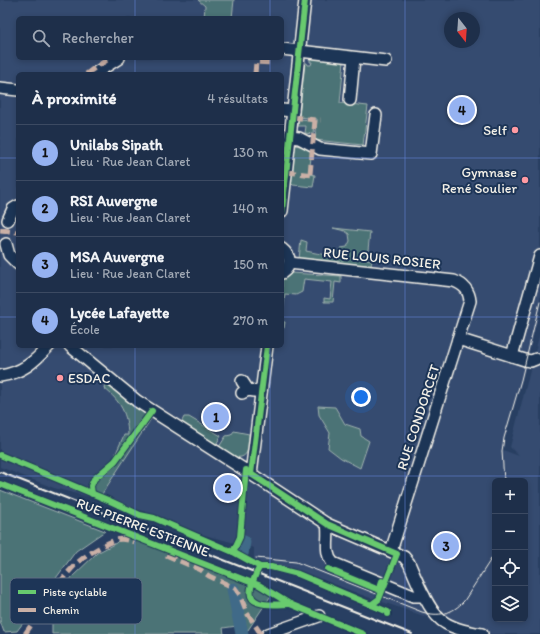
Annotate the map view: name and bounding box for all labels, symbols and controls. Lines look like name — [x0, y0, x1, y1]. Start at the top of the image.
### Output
north arrow — [444, 12, 480, 48]
search box — [16, 16, 284, 60]
icon: search — [30, 27, 52, 49]
text: Rechercher — [62, 29, 134, 47]
text: À proximité — [32, 88, 117, 108]
text: 4 résultats — [207, 91, 268, 106]
pin: 4 — [449, 95, 475, 125]
place label: Self — [483, 122, 508, 139]
marker: Self — [510, 125, 520, 135]
text: Unilabs Sipath — [70, 136, 163, 154]
text: 1 — [42, 145, 48, 160]
text: 130 m — [233, 145, 268, 160]
text: Lieu · Rue Jean Claret — [70, 154, 190, 169]
place label: Gymnase René Soulier — [442, 164, 517, 197]
marker: Gymnase René Soulier — [520, 175, 530, 185]
text: RSI Auvergne — [70, 192, 157, 210]
text: 2 — [42, 201, 48, 216]
text: 140 m — [232, 201, 268, 216]
text: Lieu · Rue Jean Claret — [70, 210, 190, 225]
street label: RUE LOUIS ROSIER — [322, 244, 442, 273]
text: MSA Auvergne — [70, 248, 164, 266]
text: 3 — [41, 257, 49, 272]
text: 150 m — [233, 257, 268, 272]
text: Lieu · Rue Jean Claret — [70, 266, 190, 281]
text: Lycée Lafayette — [70, 304, 169, 322]
text: 4 — [41, 313, 49, 328]
text: 270 m — [233, 313, 268, 328]
text: École — [70, 322, 100, 337]
street label: RUE CONDORCET — [393, 362, 444, 472]
place label: ESDAC — [68, 370, 110, 387]
marker: ESDAC — [55, 373, 65, 383]
your location — [351, 387, 371, 407]
pin: 1 — [203, 402, 229, 432]
pin: 2 — [215, 473, 241, 503]
map controls — [492, 478, 528, 622]
button: + — [492, 478, 528, 514]
street label: RUE PIERRE ESTIENNE — [74, 494, 212, 561]
button: − — [492, 514, 528, 550]
pin: 3 — [433, 531, 459, 561]
button: locate — [492, 550, 528, 586]
legend — [10, 578, 142, 624]
text: Piste cyclable — [43, 586, 107, 599]
button: layers — [492, 586, 528, 622]
text: Chemin — [43, 604, 80, 617]

